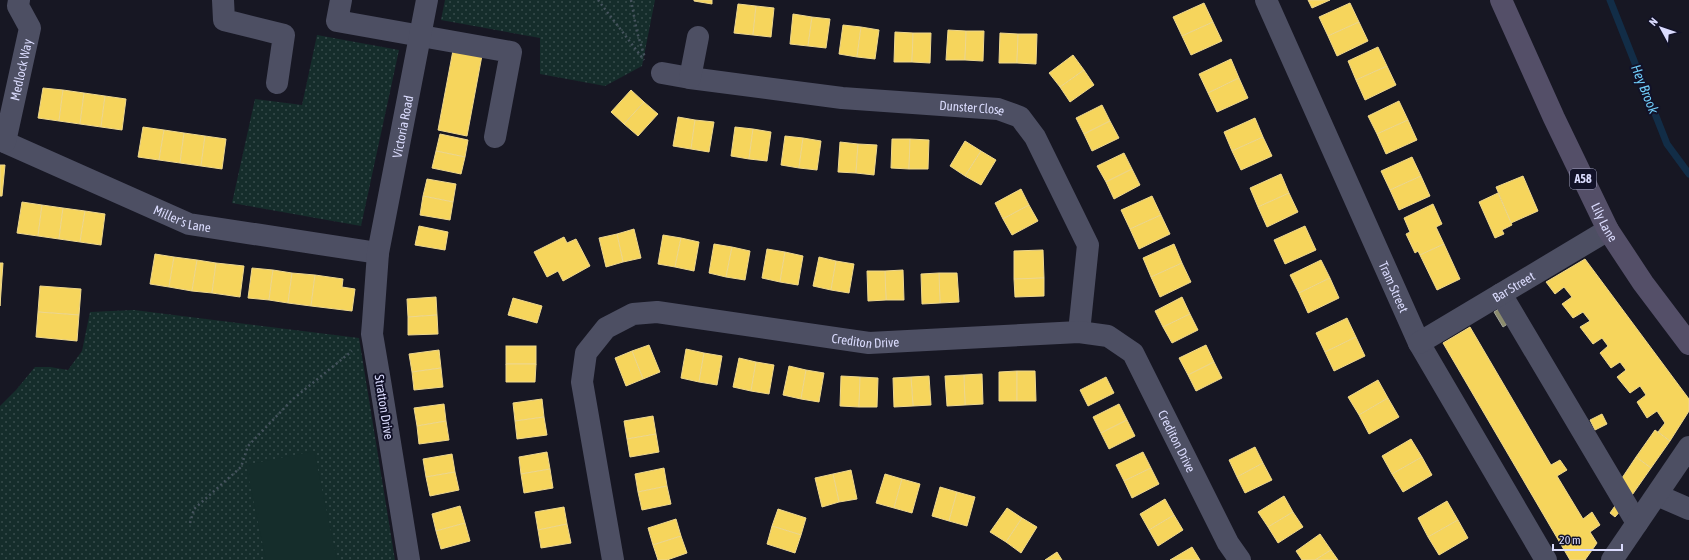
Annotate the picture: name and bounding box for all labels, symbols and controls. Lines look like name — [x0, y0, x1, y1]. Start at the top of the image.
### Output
north arrow — [1641, 8, 1681, 48]
text: N — [1647, 15, 1660, 28]
street label: Medlock Way — [7, 37, 35, 102]
water label: Hey Brook — [1628, 62, 1662, 117]
street label: Victoria Road — [389, 94, 416, 159]
street label: Dunster Close — [939, 97, 1007, 118]
road number: A58 — [1570, 169, 1596, 189]
street label: Lily Lane — [1588, 200, 1621, 244]
street label: Miller's Lane — [151, 202, 212, 235]
street label: Tram Street — [1376, 259, 1412, 315]
street label: Bar Street — [1490, 268, 1537, 305]
street label: Crediton Drive — [831, 330, 900, 351]
street label: Stratton Drive — [371, 373, 397, 441]
street label: Crediton Drive — [1155, 407, 1199, 475]
scale bar — [1553, 526, 1622, 552]
text: 20 m — [1559, 533, 1581, 547]

